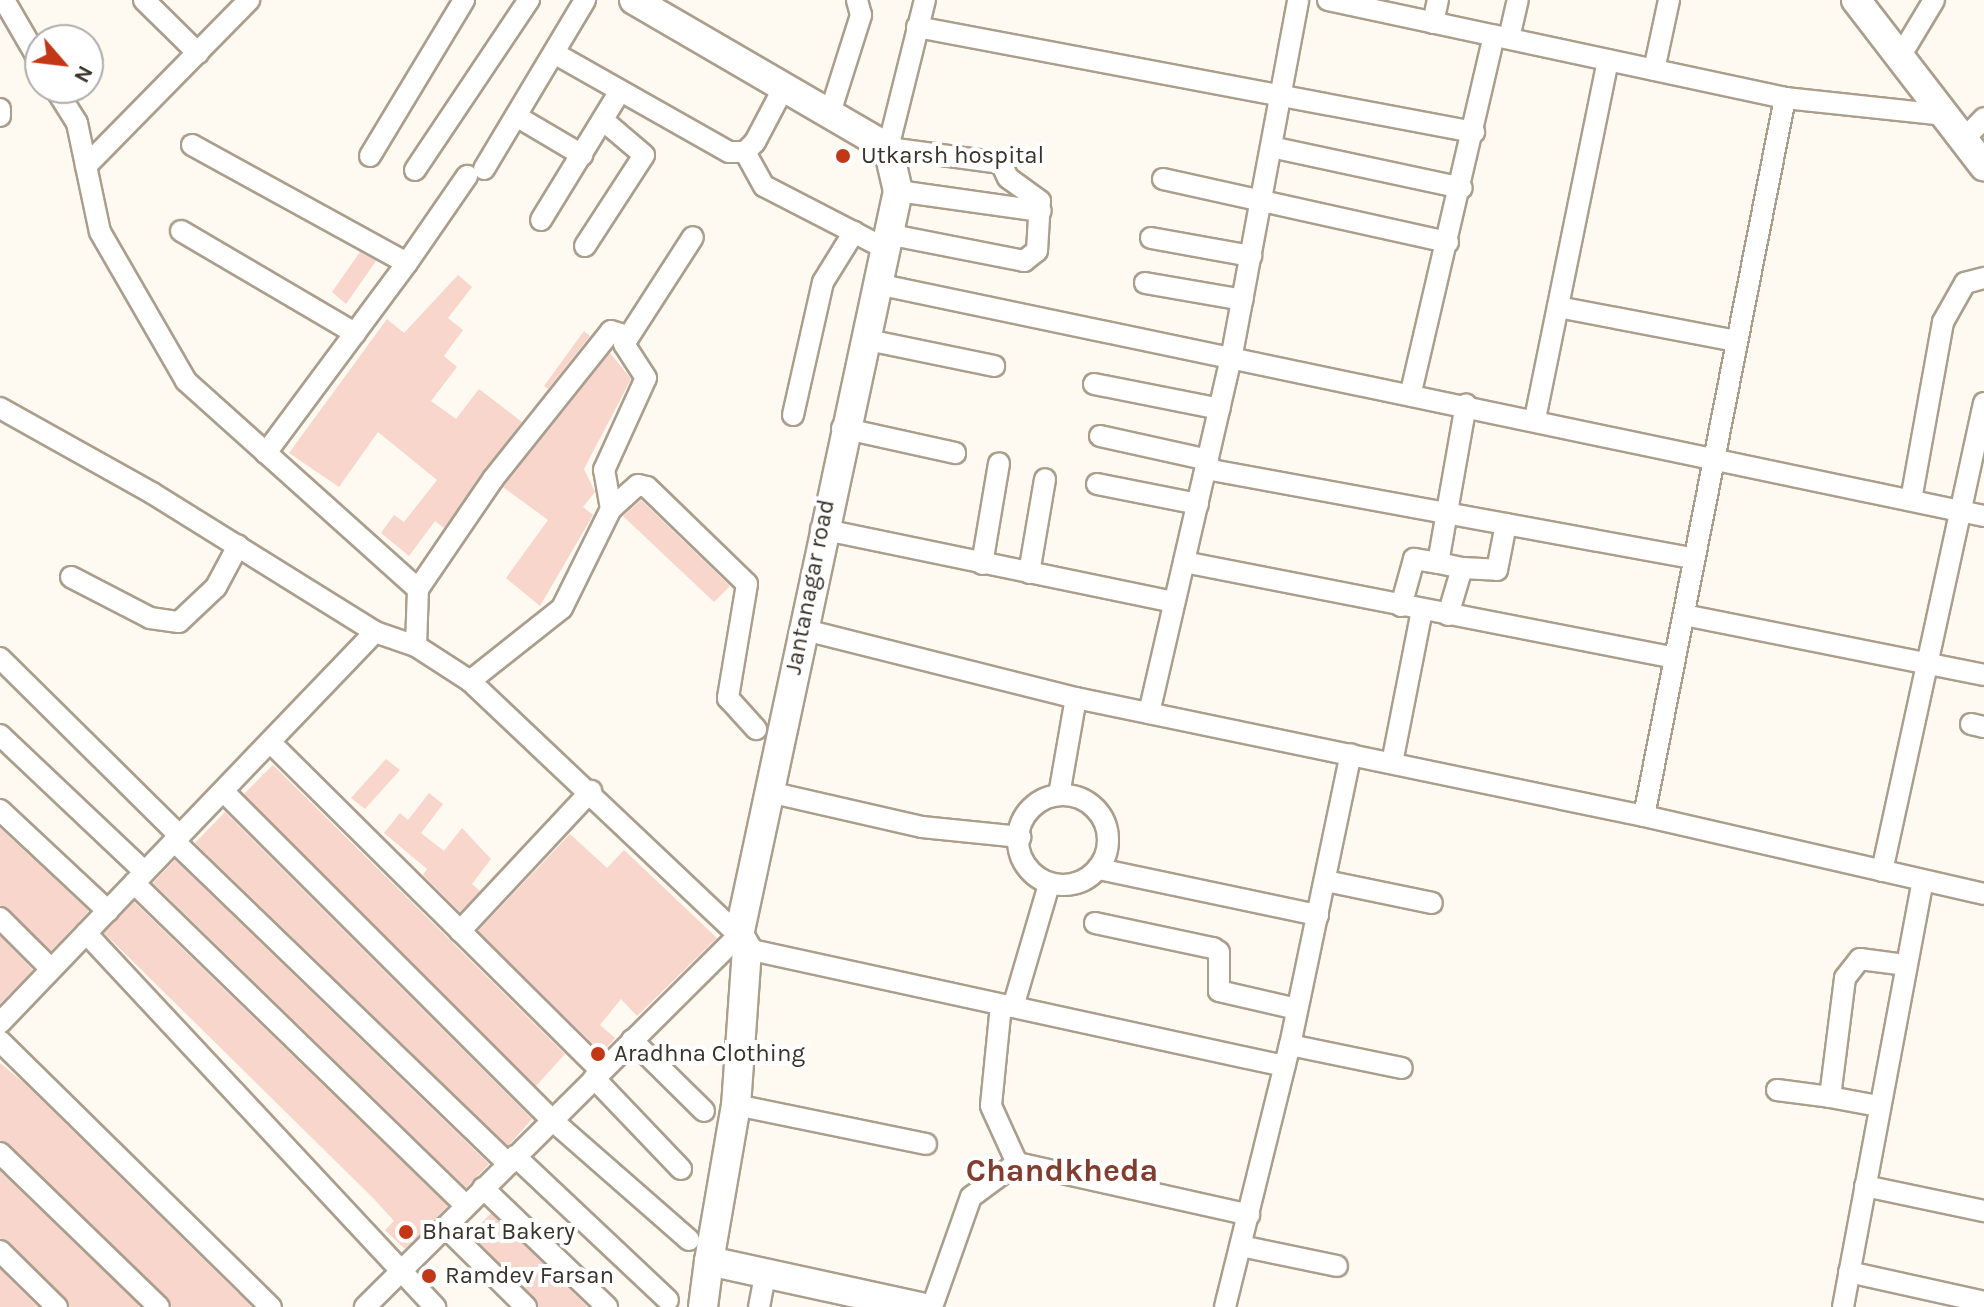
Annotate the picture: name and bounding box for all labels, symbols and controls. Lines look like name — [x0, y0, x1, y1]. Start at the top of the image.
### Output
north arrow — [24, 24, 104, 104]
text: N — [68, 61, 99, 87]
place label: Utkarsh hospital — [861, 142, 1044, 170]
marker: Utkarsh hospital — [832, 145, 854, 167]
street label: Jantanagar road — [779, 497, 841, 677]
place label: Aradhna Clothing — [614, 1040, 805, 1068]
marker: Aradhna Clothing — [589, 1045, 607, 1063]
district label: Chandkheda — [966, 1152, 1158, 1190]
place label: Bharat Bakery — [422, 1218, 575, 1246]
marker: Bharat Bakery — [397, 1223, 415, 1241]
place label: Ramdev Farsan — [445, 1262, 614, 1290]
marker: Ramdev Farsan — [420, 1267, 438, 1285]

